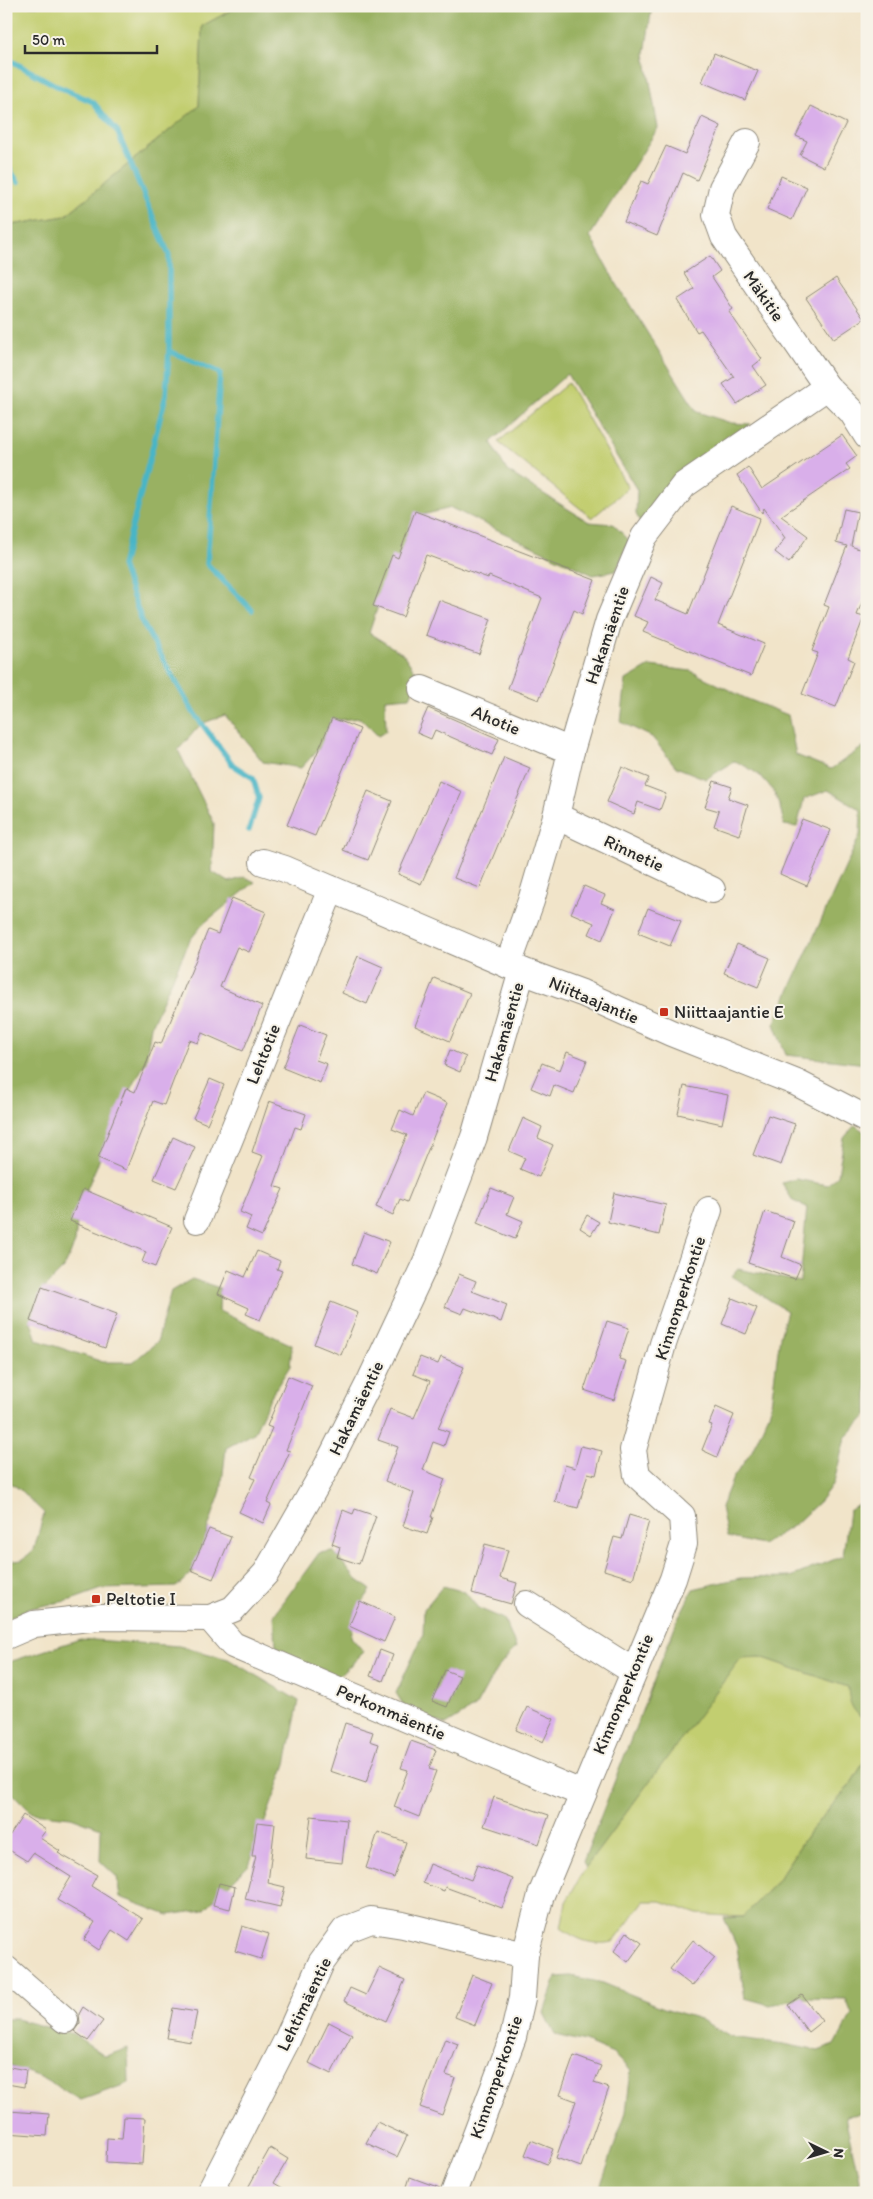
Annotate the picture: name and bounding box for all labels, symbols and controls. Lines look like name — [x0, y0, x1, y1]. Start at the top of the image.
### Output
scale bar — [25, 22, 158, 54]
text: 50 m — [32, 31, 65, 49]
street label: Mäkitie — [739, 266, 789, 326]
street label: Hakamäentie — [580, 583, 634, 687]
street label: Ahotie — [468, 700, 524, 740]
street label: Rinnetie — [600, 830, 668, 876]
street label: Niittaajantie — [546, 971, 642, 1029]
street label: Hakamäentie — [479, 980, 529, 1084]
place label: Niittaajantie E — [674, 1001, 784, 1023]
marker: Niittaajantie E — [658, 1006, 670, 1018]
street label: Lehtotie — [241, 1021, 285, 1087]
street label: Kinnonperkontie — [650, 1233, 710, 1363]
street label: Hakamäentie — [324, 1357, 388, 1459]
place label: Peltotie I — [106, 1588, 176, 1610]
marker: Peltotie I — [90, 1593, 102, 1605]
street label: Kinnonperkontie — [588, 1630, 658, 1758]
street label: Perkonmäentie — [333, 1679, 449, 1745]
street label: Lehtimäentie — [272, 1953, 336, 2055]
street label: Kinnonperkontie — [465, 2012, 527, 2142]
north arrow — [800, 2126, 850, 2176]
text: N — [830, 2148, 847, 2159]

